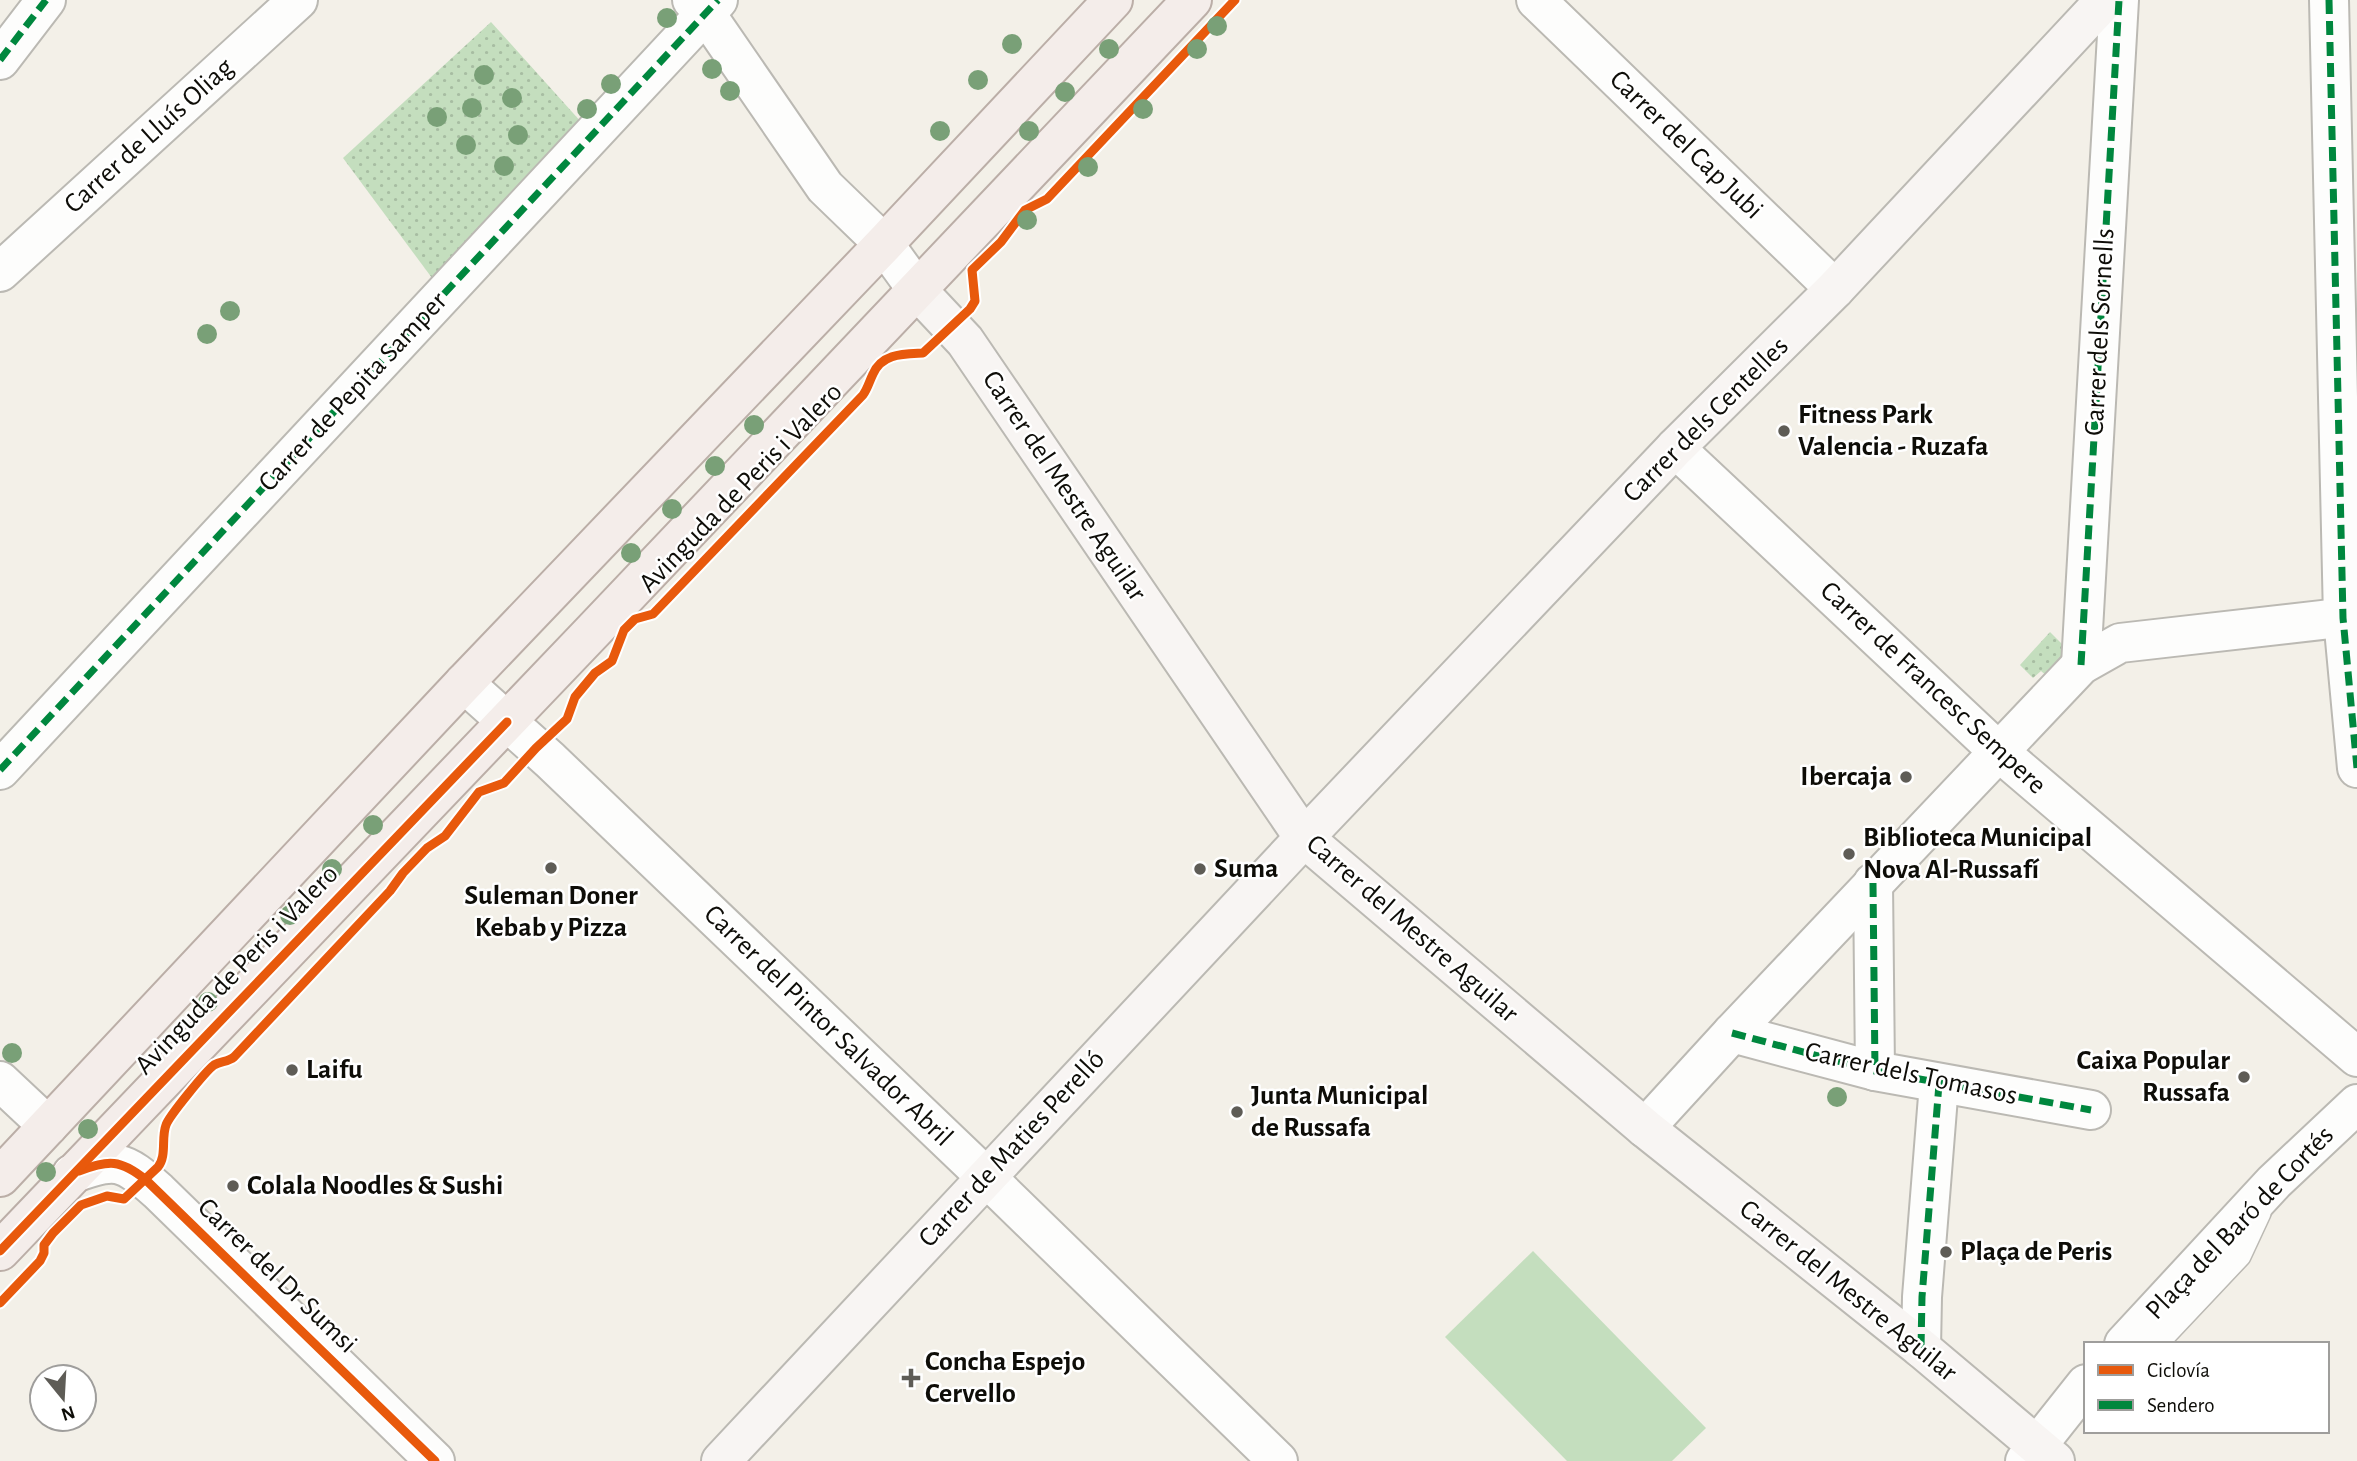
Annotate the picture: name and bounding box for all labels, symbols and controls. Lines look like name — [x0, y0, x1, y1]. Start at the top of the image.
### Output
street label: Carrer de Lluís Oliag — [59, 53, 239, 219]
street label: Carrer del Cap Jubi — [1604, 65, 1768, 225]
street label: Carrer dels Sornells — [2081, 227, 2119, 437]
street label: Carrer de Pepita Samper — [254, 287, 452, 497]
street label: Carrer dels Centelles — [1618, 332, 1794, 508]
street label: Carrer del Mestre Aguilar — [977, 366, 1151, 606]
street label: Avinguda de Peris i Valero — [634, 378, 848, 598]
place label: Fitness Park Valencia - Ruzafa — [1798, 401, 1989, 461]
marker: Fitness Park Valencia - Ruzafa — [1776, 423, 1792, 439]
street label: Carrer de Francesc Sempere — [1815, 576, 2051, 800]
place label: Ibercaja — [1800, 763, 1892, 791]
marker: Ibercaja — [1898, 769, 1914, 785]
place label: Biblioteca Municipal Nova Al-Russafí — [1863, 824, 2092, 884]
street label: Carrer del Mestre Aguilar — [1301, 830, 1523, 1028]
marker: Biblioteca Municipal Nova Al-Russafí — [1841, 846, 1857, 862]
place label: Suma — [1214, 855, 1278, 883]
street label: Avinguda de Peris i Valero — [130, 860, 344, 1080]
marker: Suleman Doner Kebab y Pizza — [543, 860, 559, 876]
marker: Suma — [1192, 861, 1208, 877]
place label: Suleman Doner Kebab y Pizza — [464, 882, 638, 942]
street label: Carrer del Pintor Salvador Abril — [698, 900, 958, 1152]
street label: Carrer dels Tomasos — [1802, 1038, 2020, 1110]
street label: Carrer de Maties Perelló — [914, 1045, 1110, 1253]
place label: Caixa Popular Russafa — [2077, 1047, 2230, 1107]
place label: Laifu — [306, 1056, 363, 1084]
marker: Laifu — [284, 1062, 300, 1078]
marker: Caixa Popular Russafa — [2236, 1069, 2252, 1085]
place label: Junta Municipal de Russafa — [1251, 1082, 1428, 1142]
marker: Junta Municipal de Russafa — [1229, 1104, 1245, 1120]
street label: Plaça del Baró de Cortés — [2141, 1121, 2339, 1325]
place label: Colala Noodles & Sushi — [247, 1172, 503, 1200]
marker: Colala Noodles & Sushi — [225, 1178, 241, 1194]
street label: Carrer del Dr Sumsi — [192, 1193, 362, 1359]
street label: Carrer del Mestre Aguilar — [1734, 1195, 1962, 1387]
place label: Plaça de Peris — [1960, 1238, 2112, 1266]
marker: Plaça de Peris — [1938, 1244, 1954, 1260]
legend — [2084, 1342, 2329, 1433]
place label: Concha Espejo Cervello — [925, 1348, 1085, 1408]
text: Ciclovía — [2147, 1360, 2210, 1381]
north arrow — [28, 1363, 98, 1433]
marker: Concha Espejo Cervello — [903, 1370, 919, 1386]
text: Sendero — [2147, 1395, 2215, 1416]
text: N — [59, 1402, 77, 1424]

